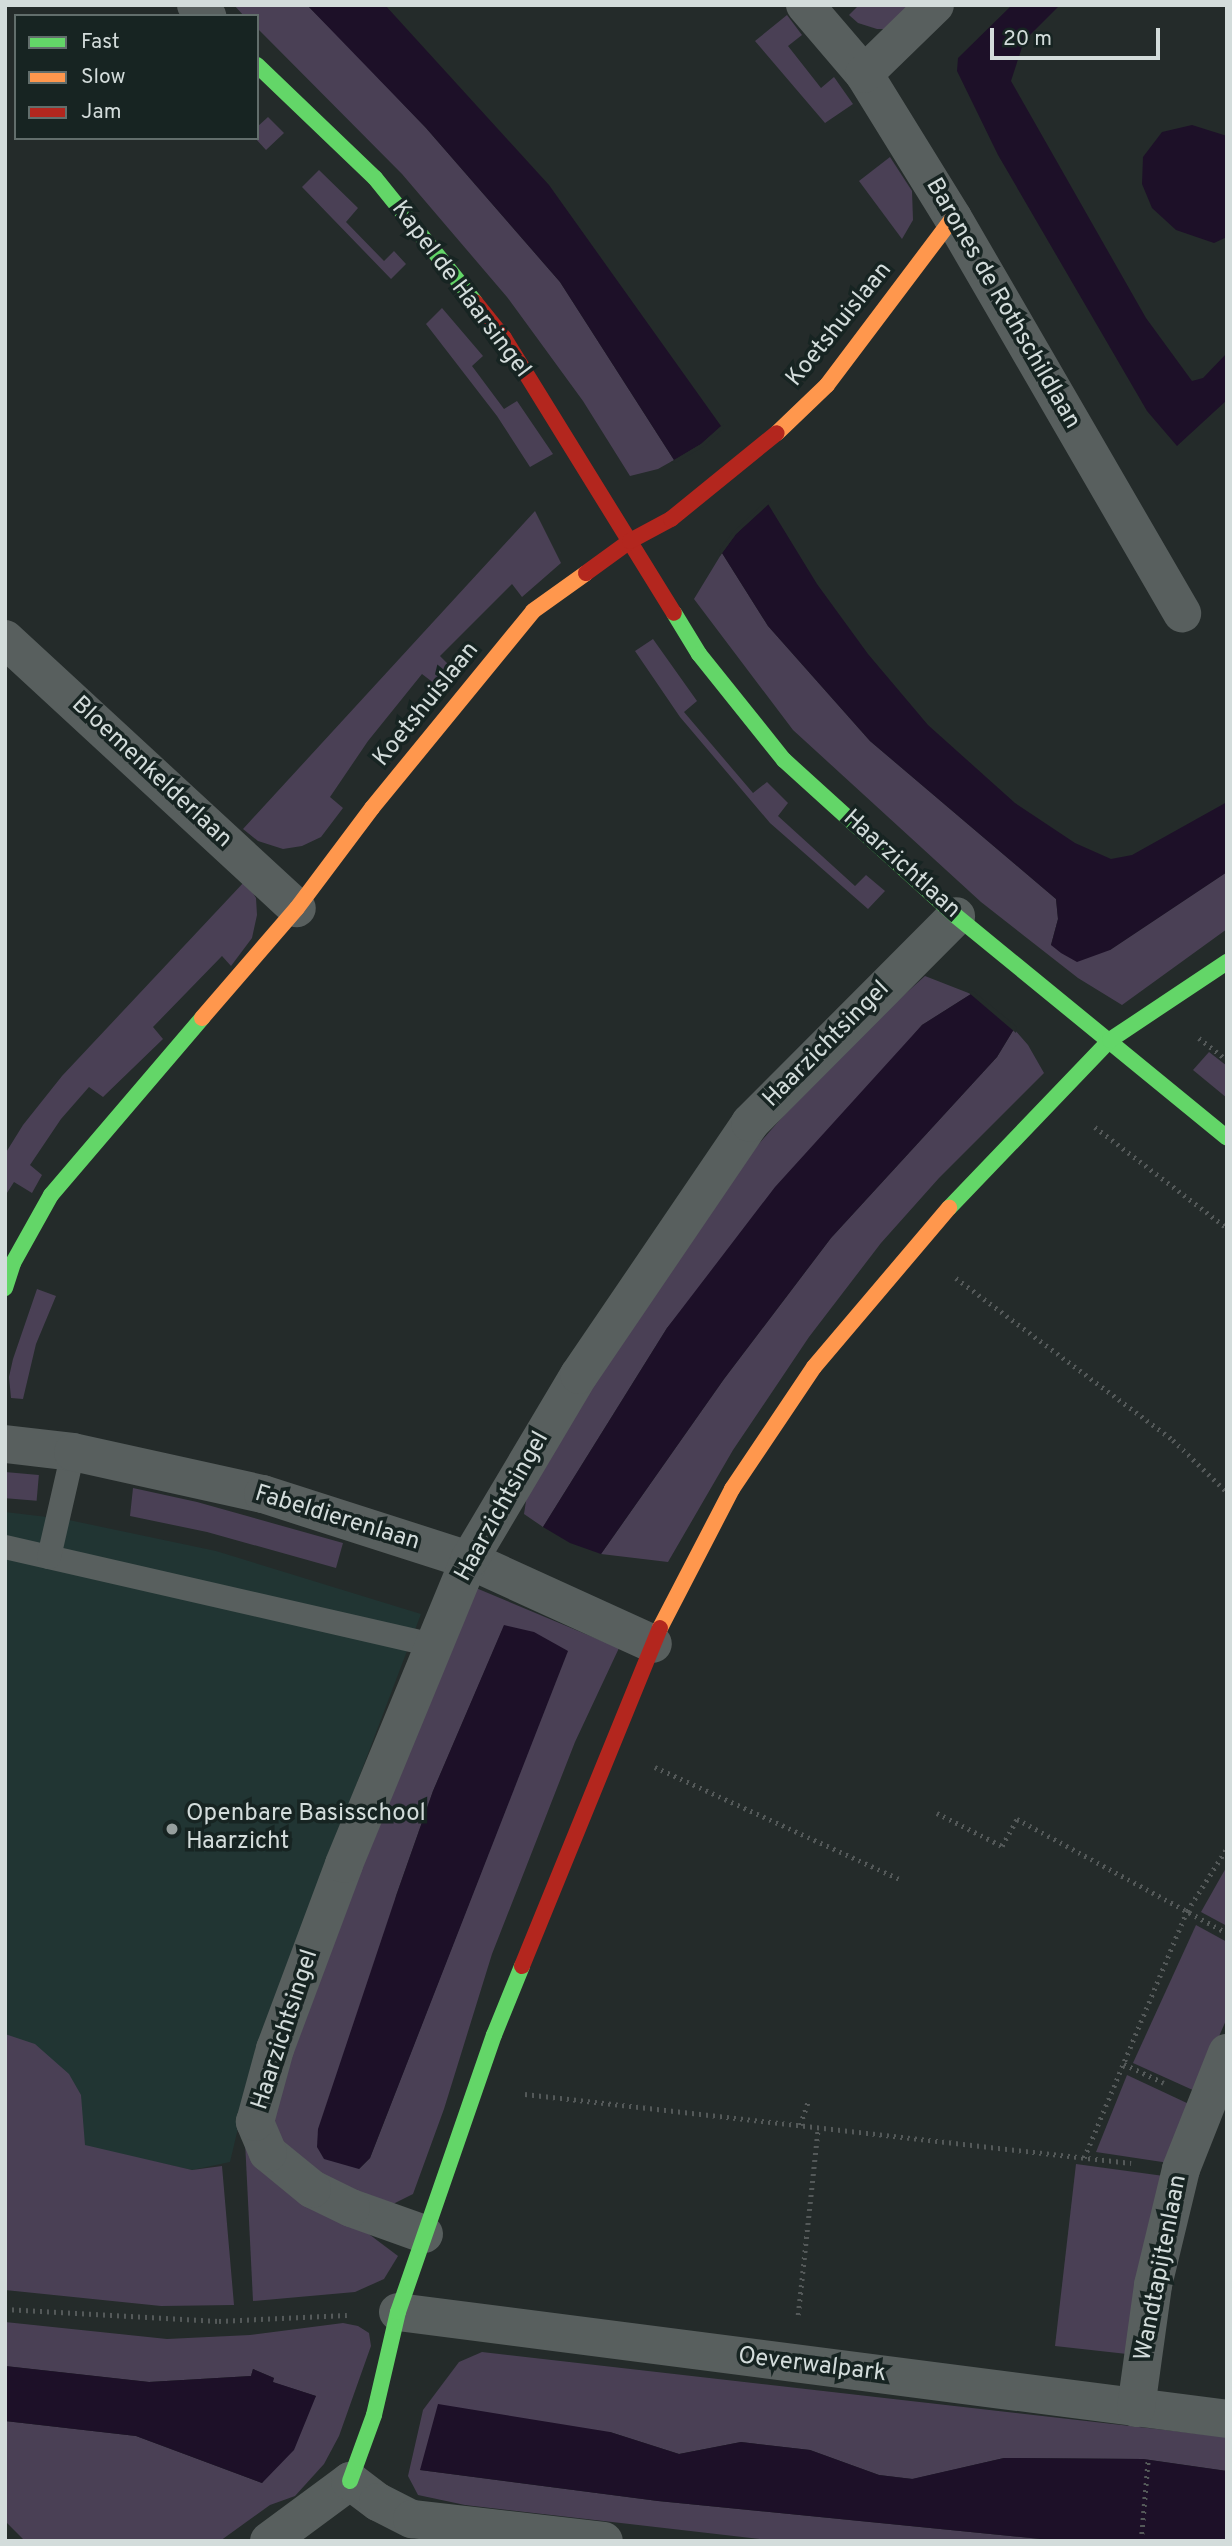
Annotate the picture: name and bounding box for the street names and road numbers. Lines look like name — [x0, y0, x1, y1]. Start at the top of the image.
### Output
street label: Barones de Rothschildlaan — [918, 173, 1086, 435]
street label: Kapel de Haarsingel — [384, 196, 536, 384]
street label: Koetshuislaan — [781, 257, 899, 393]
street label: Koetshuislaan — [368, 637, 486, 773]
street label: Bloemenkelderlaan — [65, 691, 237, 855]
street label: Haarzichtlaan — [836, 805, 966, 925]
street label: Haarzichtsingel — [758, 976, 896, 1114]
street label: Haarzichtsingel — [450, 1427, 556, 1587]
street label: Fabeldierenlaan — [251, 1480, 423, 1558]
street label: Haarzichtsingel — [247, 1946, 325, 2114]
street label: Wandtapijtenlaan — [1130, 2172, 1194, 2364]
street label: Oeverwalpark — [736, 2343, 888, 2389]

